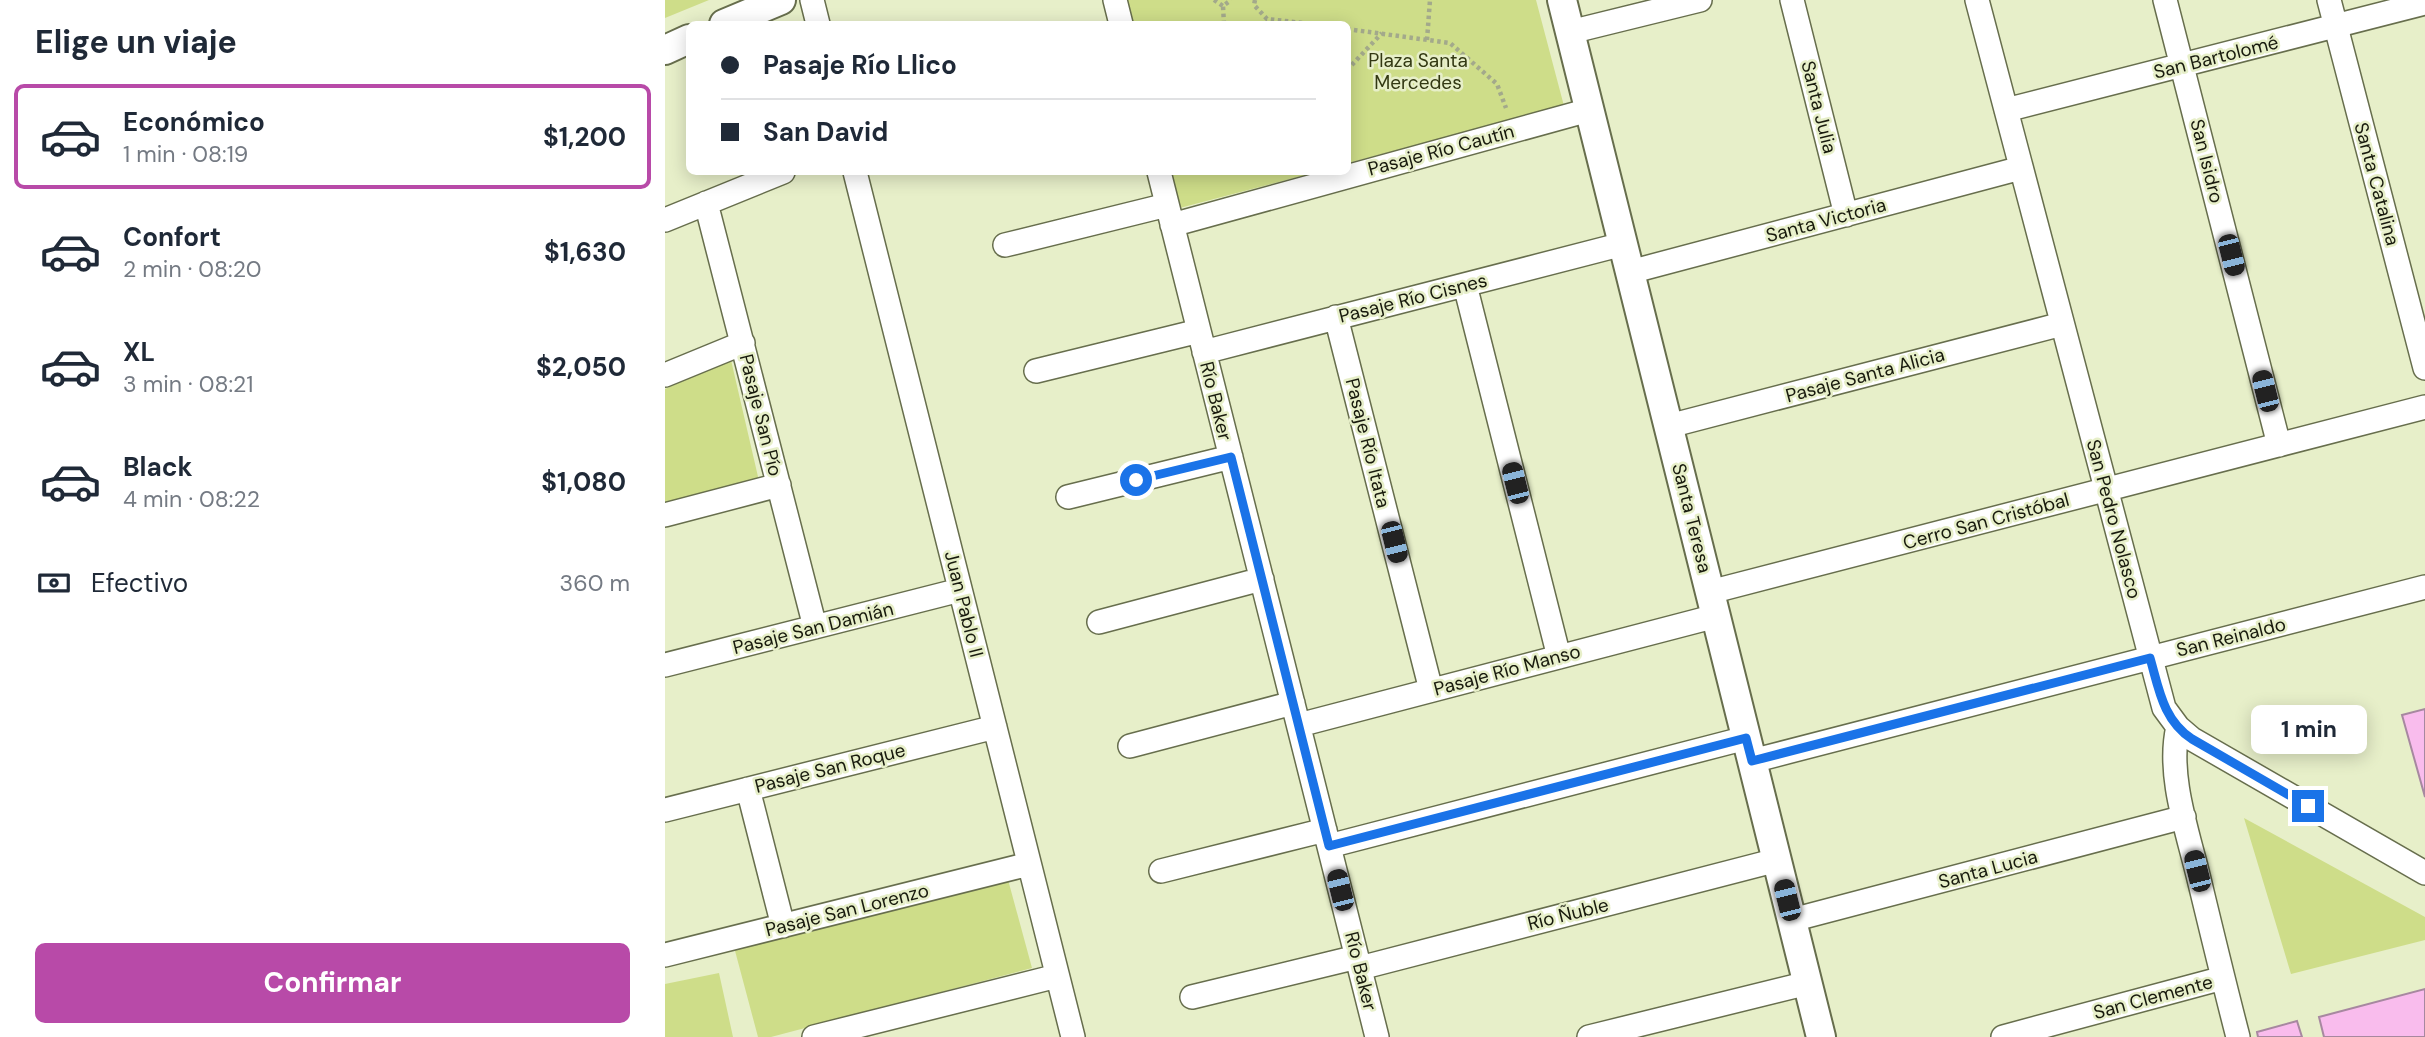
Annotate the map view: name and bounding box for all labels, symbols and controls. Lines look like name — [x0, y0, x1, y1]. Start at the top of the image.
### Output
text: Elige un viaje — [35, 21, 237, 63]
street label: San Bartolomé — [2151, 29, 2281, 85]
text: Pasaje Río Llico — [763, 48, 957, 82]
park label: Plaza Santa Mercedes — [1368, 48, 1468, 95]
street label: Santa Julia — [1795, 58, 1843, 156]
icon: car — [39, 105, 102, 168]
text: Económico — [123, 105, 265, 139]
text: San David — [763, 115, 888, 149]
street label: San Isidro — [2185, 116, 2229, 206]
street label: Pasaje Río Cautín — [1365, 118, 1517, 182]
text: $1,200 — [543, 120, 626, 154]
street label: Santa Catalina — [2349, 120, 2405, 248]
text: 1 min · 08:19 — [123, 139, 248, 169]
street label: Santa Victoria — [1763, 192, 1889, 248]
icon: car — [39, 220, 102, 283]
text: Confort — [123, 220, 221, 254]
car — [2216, 232, 2247, 278]
text: $1,630 — [544, 235, 626, 269]
text: 2 min · 08:20 — [123, 254, 261, 284]
street label: Pasaje Río Cisnes — [1336, 267, 1490, 329]
icon: car — [39, 335, 102, 398]
text: XL — [123, 335, 155, 369]
street label: Pasaje Santa Alicia — [1783, 342, 1947, 408]
text: $2,050 — [536, 350, 626, 384]
street label: Pasaje San Pío — [734, 351, 788, 479]
street label: Río Baker — [1194, 359, 1238, 443]
car — [2250, 368, 2281, 414]
text: 3 min · 08:21 — [123, 369, 254, 399]
street label: Pasaje Río Itata — [1340, 376, 1396, 510]
street label: San Pedro Nolasco — [2081, 436, 2147, 602]
icon: car — [39, 450, 102, 513]
text: Black — [123, 450, 193, 484]
car — [1500, 460, 1531, 506]
street label: Santa Teresa — [1666, 461, 1718, 575]
route start — [1120, 464, 1152, 496]
text: $1,080 — [541, 465, 626, 499]
text: 4 min · 08:22 — [123, 484, 260, 514]
street label: Cerro San Cristóbal — [1900, 487, 2072, 555]
car — [1379, 519, 1410, 565]
street label: Juan Pablo II — [939, 548, 989, 660]
icon: cash — [35, 564, 73, 602]
text: Efectivo — [91, 566, 188, 600]
text: 360 m — [560, 568, 630, 598]
street label: Pasaje San Damián — [730, 596, 896, 660]
street label: San Reinaldo — [2174, 611, 2288, 663]
street label: Pasaje Río Manso — [1431, 638, 1583, 702]
callout: 1 min — [2250, 704, 2366, 754]
text: 1 min — [2281, 714, 2337, 744]
street label: Pasaje San Roque — [752, 737, 908, 799]
route end — [2292, 790, 2324, 822]
street label: Santa Lucia — [1936, 844, 2040, 894]
car — [2182, 848, 2213, 894]
car — [1325, 867, 1356, 913]
car — [1772, 877, 1803, 923]
street label: Pasaje San Lorenzo — [763, 878, 931, 942]
street label: Río Ñuble — [1525, 892, 1611, 936]
street label: Río Baker — [1339, 929, 1383, 1013]
button: Confirmar — [35, 943, 630, 1023]
street label: San Clemente — [2091, 969, 2215, 1025]

